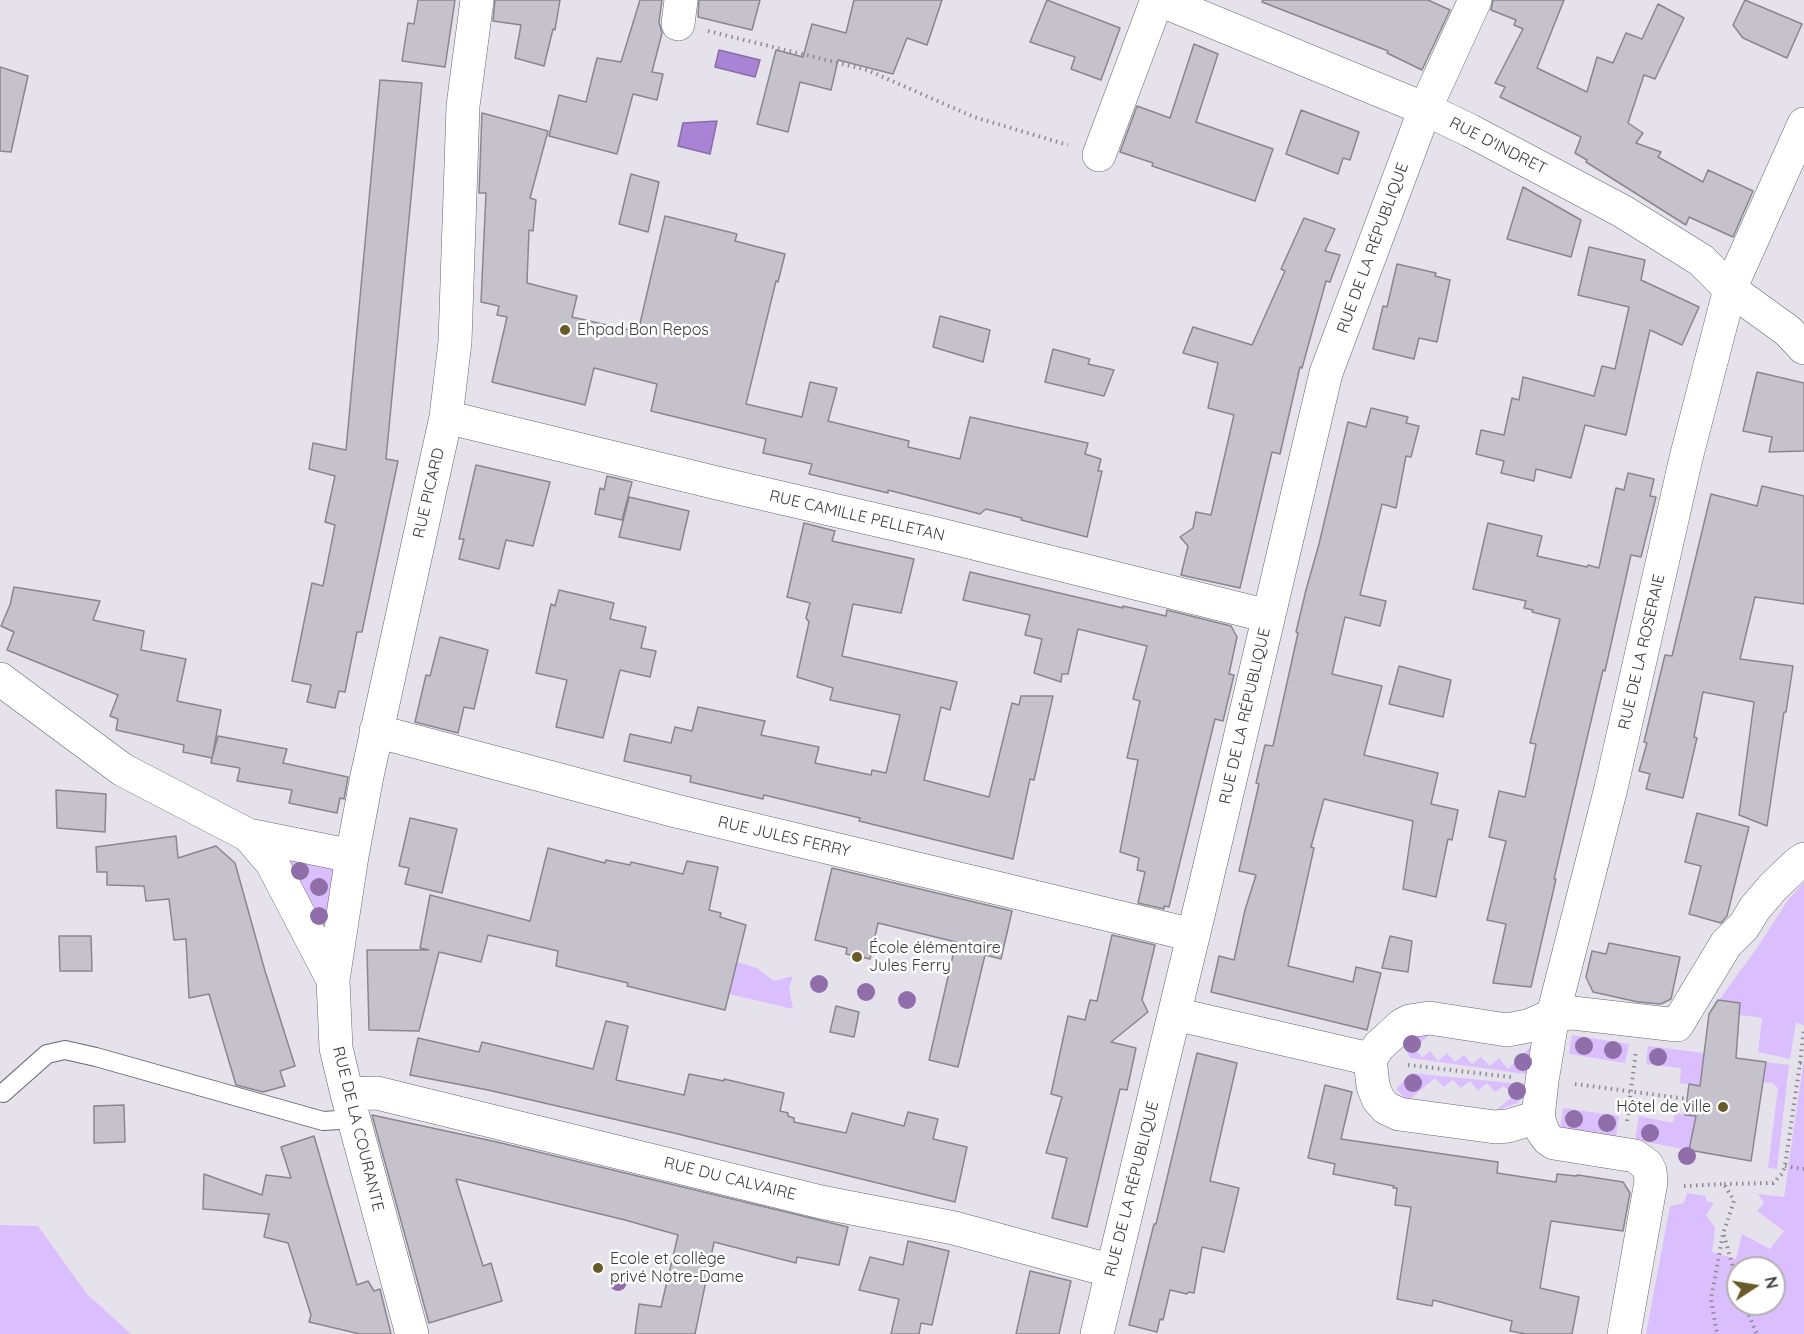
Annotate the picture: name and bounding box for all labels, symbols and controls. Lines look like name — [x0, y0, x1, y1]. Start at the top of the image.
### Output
street label: RUE D'INDRET — [1446, 113, 1550, 179]
street label: RUE DE LA RÉPUBLIQUE — [1333, 160, 1413, 336]
place label: Ehpad Bon Repos — [577, 320, 709, 340]
marker: Ehpad Bon Repos — [558, 323, 572, 337]
street label: RUE PICARD — [409, 446, 449, 540]
street label: RUE CAMILLE PELLETAN — [767, 486, 947, 546]
street label: RUE DE LA ROSERAIE — [1615, 572, 1669, 732]
street label: RUE DE LA RÉPUBLIQUE — [1215, 626, 1275, 806]
street label: RUE JULES FERRY — [716, 812, 852, 862]
place label: École élémentaire Jules Ferry — [869, 938, 1001, 976]
marker: École élémentaire Jules Ferry — [850, 950, 864, 964]
street label: RUE DE LA COURANTE — [328, 1045, 388, 1213]
place label: Hôtel de ville — [1616, 1097, 1711, 1117]
street label: RUE DE LA RÉPUBLIQUE — [1101, 1099, 1163, 1279]
marker: Hôtel de ville — [1716, 1100, 1730, 1114]
street label: RUE DU CALVAIRE — [662, 1153, 798, 1205]
place label: Ecole et collège privé Notre-Dame — [610, 1249, 744, 1287]
north arrow — [1726, 1256, 1786, 1316]
marker: Ecole et collège privé Notre-Dame — [591, 1261, 605, 1275]
text: N — [1761, 1275, 1783, 1290]

